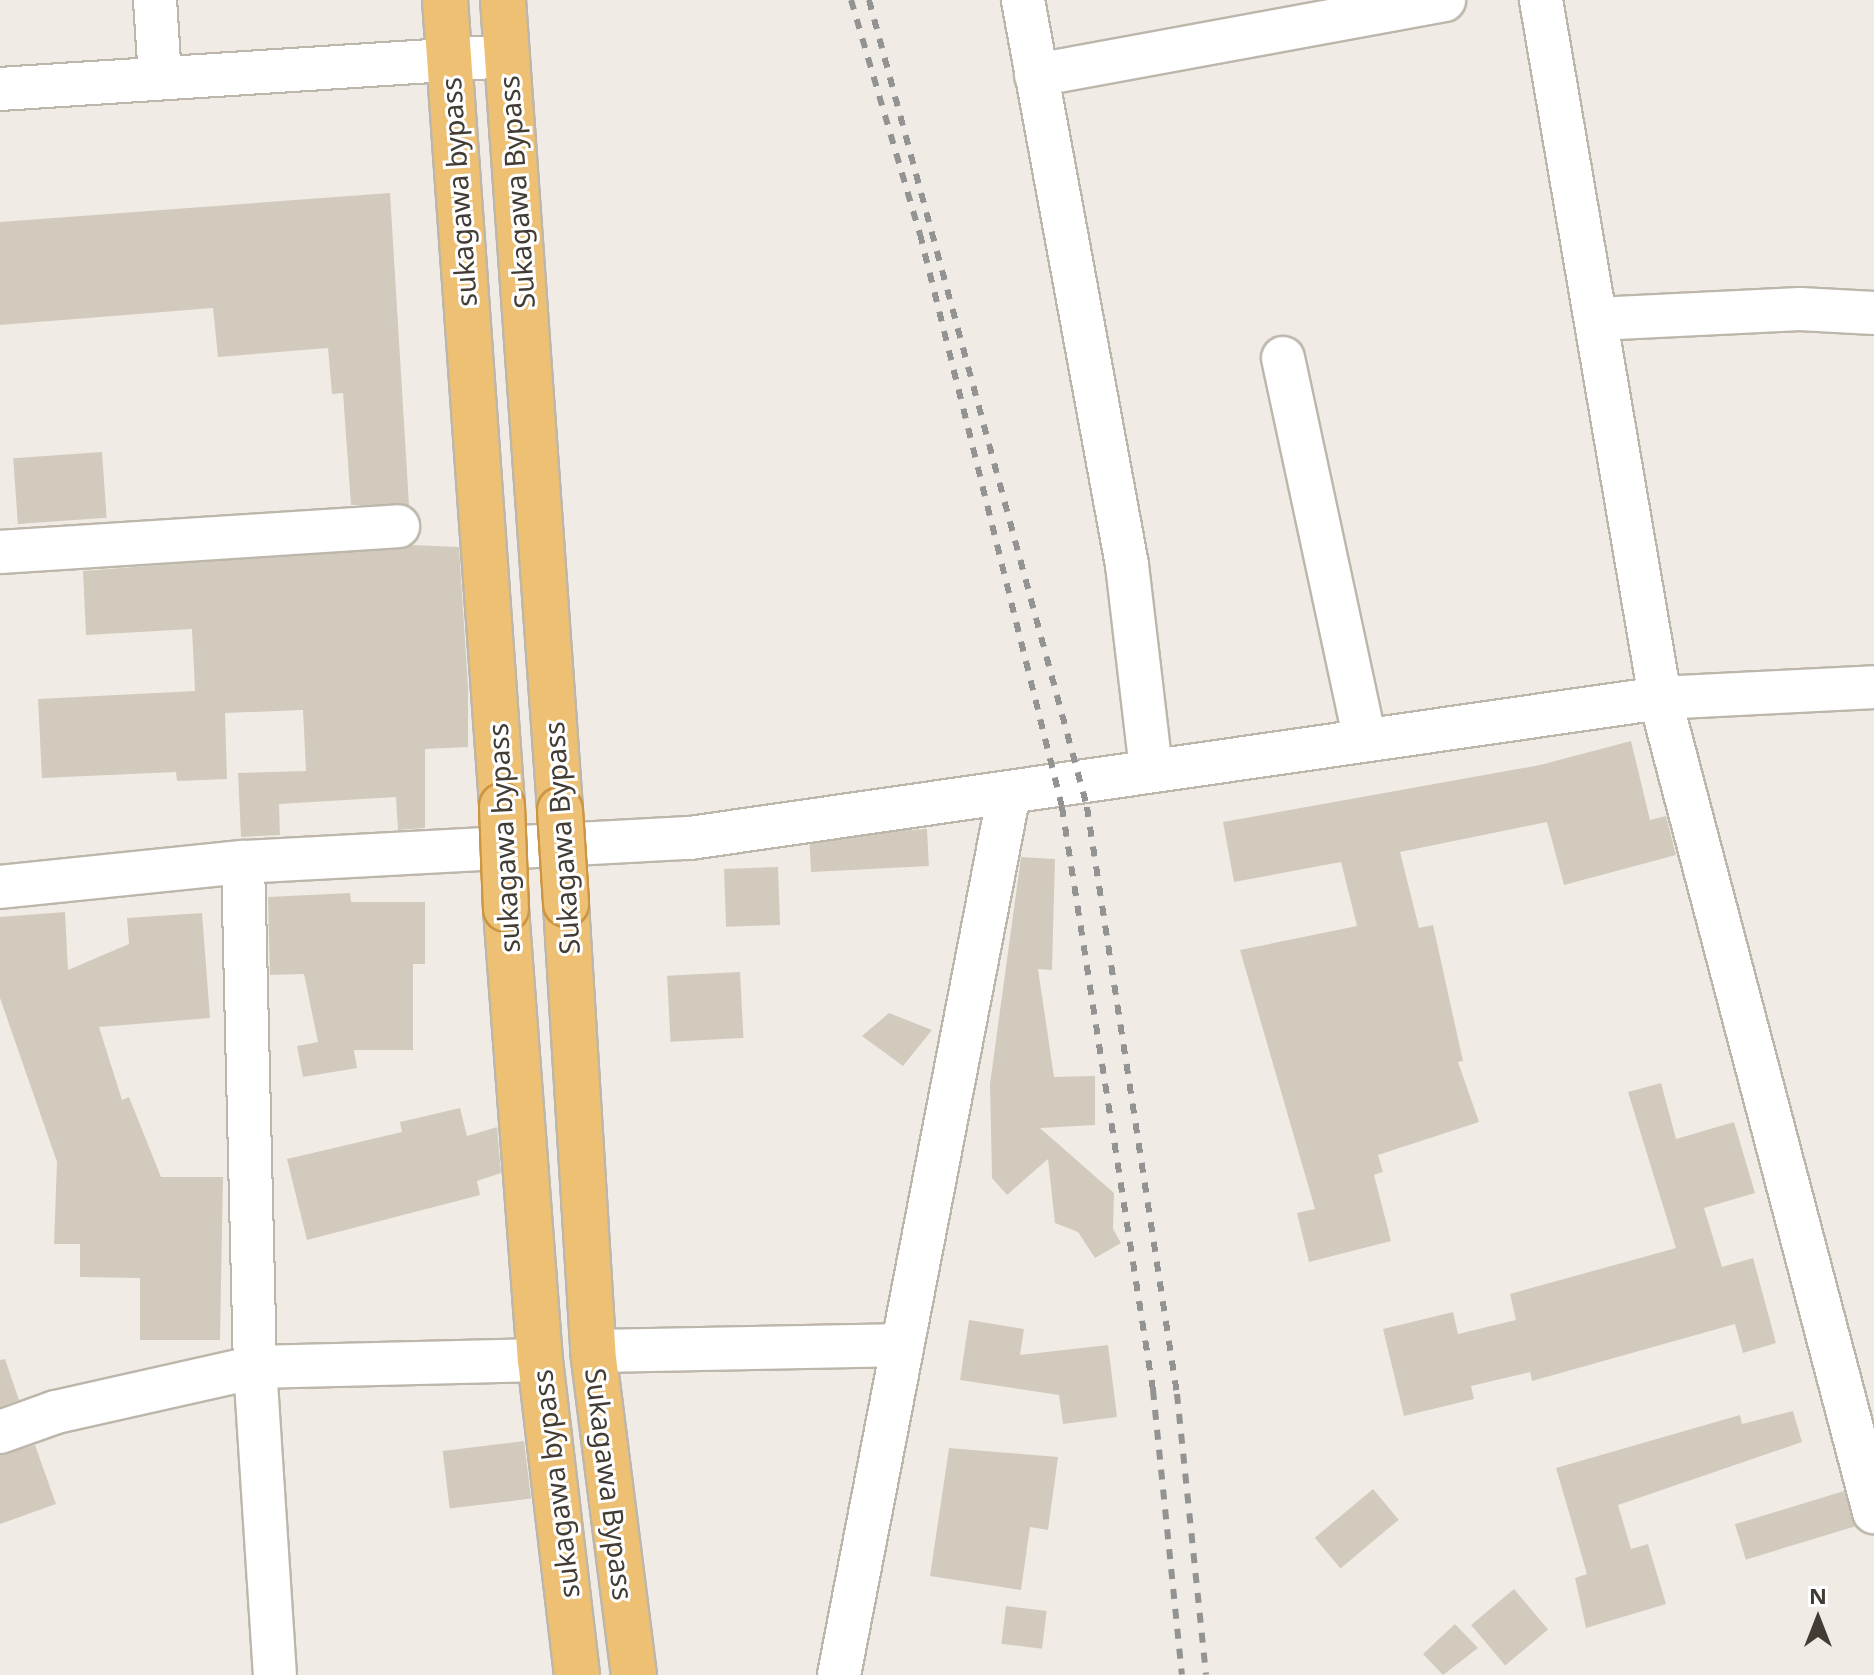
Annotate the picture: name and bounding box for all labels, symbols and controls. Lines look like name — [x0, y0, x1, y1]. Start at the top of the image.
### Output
street label: Sukagawa Bypass — [491, 74, 541, 310]
street label: sukagawa bypass — [433, 76, 483, 308]
street label: Sukagawa Bypass — [536, 720, 586, 956]
street label: sukagawa bypass — [480, 722, 526, 954]
street label: Sukagawa Bypass — [579, 1366, 641, 1602]
street label: sukagawa bypass — [524, 1368, 586, 1600]
north arrow — [1778, 1579, 1858, 1659]
text: N — [1809, 1580, 1827, 1610]

